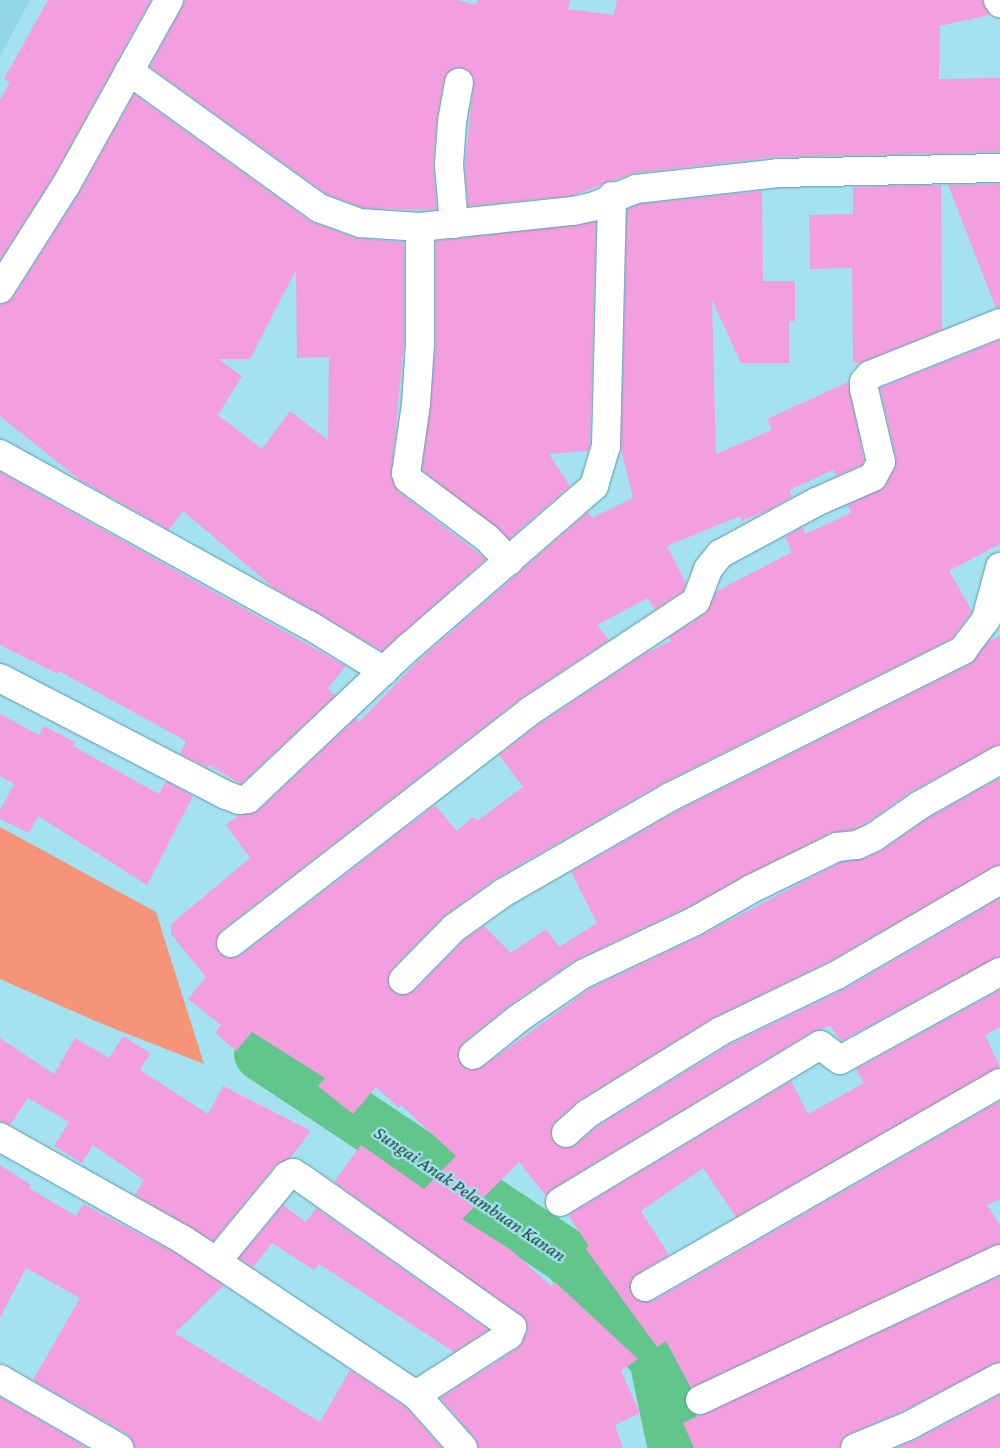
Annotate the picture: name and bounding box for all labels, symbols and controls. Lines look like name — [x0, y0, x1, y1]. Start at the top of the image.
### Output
water label: Sungai Anak Pelambuan Kanan — [370, 1121, 570, 1267]

